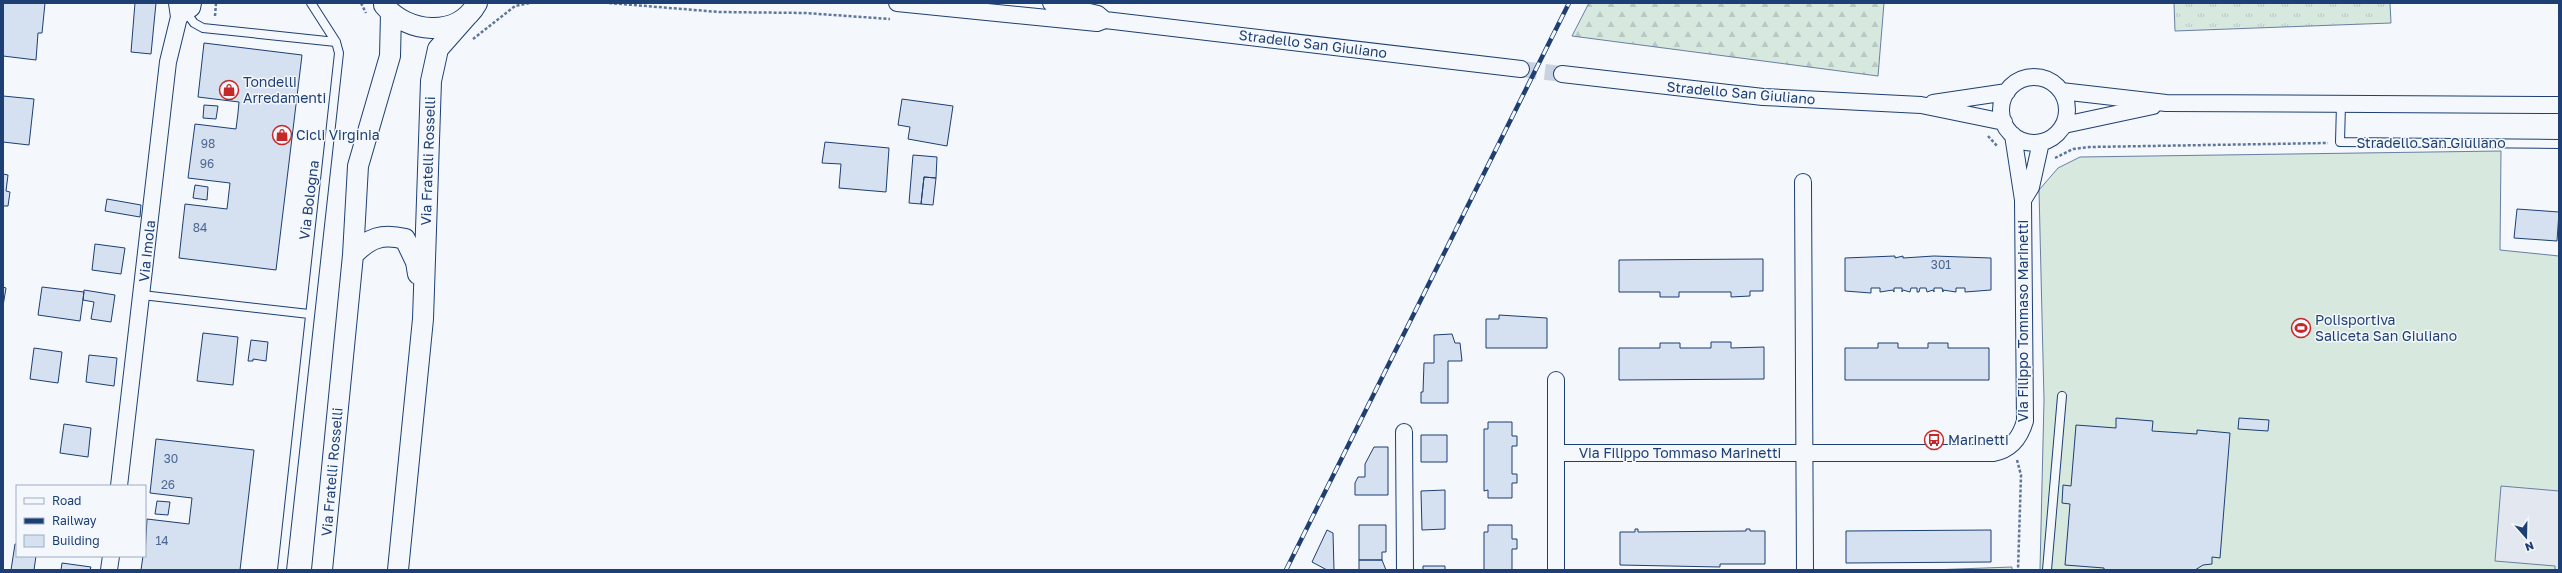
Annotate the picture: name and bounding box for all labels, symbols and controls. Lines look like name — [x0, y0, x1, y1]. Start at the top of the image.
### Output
street label: Stradello San Giuliano — [1238, 26, 1388, 61]
place label: Tondelli Arredamenti — [243, 73, 326, 106]
street label: Stradello San Giuliano — [1666, 78, 1816, 107]
shop icon: Tondelli Arredamenti — [218, 79, 240, 101]
street label: Via Fratelli Rosselli — [417, 96, 438, 226]
shop icon: Cicli Virginia — [271, 124, 293, 146]
place label: Cicli Virginia — [296, 126, 380, 143]
street label: Stradello San Giuliano — [2356, 134, 2506, 151]
house number: 98 — [201, 136, 215, 151]
house number: 96 — [200, 156, 214, 171]
street label: Via Bologna — [295, 159, 322, 241]
street label: Via Imola — [135, 219, 158, 283]
house number: 84 — [193, 220, 207, 235]
street label: Via Filippo Tommaso Marinetti — [2014, 220, 2031, 422]
house number: 301 — [1931, 257, 1951, 272]
place label: Polisportiva Saliceta San Giuliano — [2315, 311, 2457, 344]
sports icon: Polisportiva Saliceta San Giuliano — [2290, 317, 2312, 339]
street label: Via Fratelli Rosselli — [317, 407, 346, 537]
bus stop icon: Marinetti — [1923, 429, 1945, 451]
place label: Marinetti — [1948, 431, 2009, 448]
street label: Via Filippo Tommaso Marinetti — [1579, 444, 1781, 461]
house number: 30 — [164, 451, 178, 466]
house number: 26 — [161, 477, 175, 492]
legend — [16, 485, 146, 557]
text: Road — [52, 493, 81, 508]
text: Railway — [52, 513, 97, 528]
north arrow — [2506, 517, 2546, 557]
text: Building — [52, 533, 100, 548]
house number: 14 — [155, 533, 169, 548]
text: N — [2523, 539, 2536, 554]

